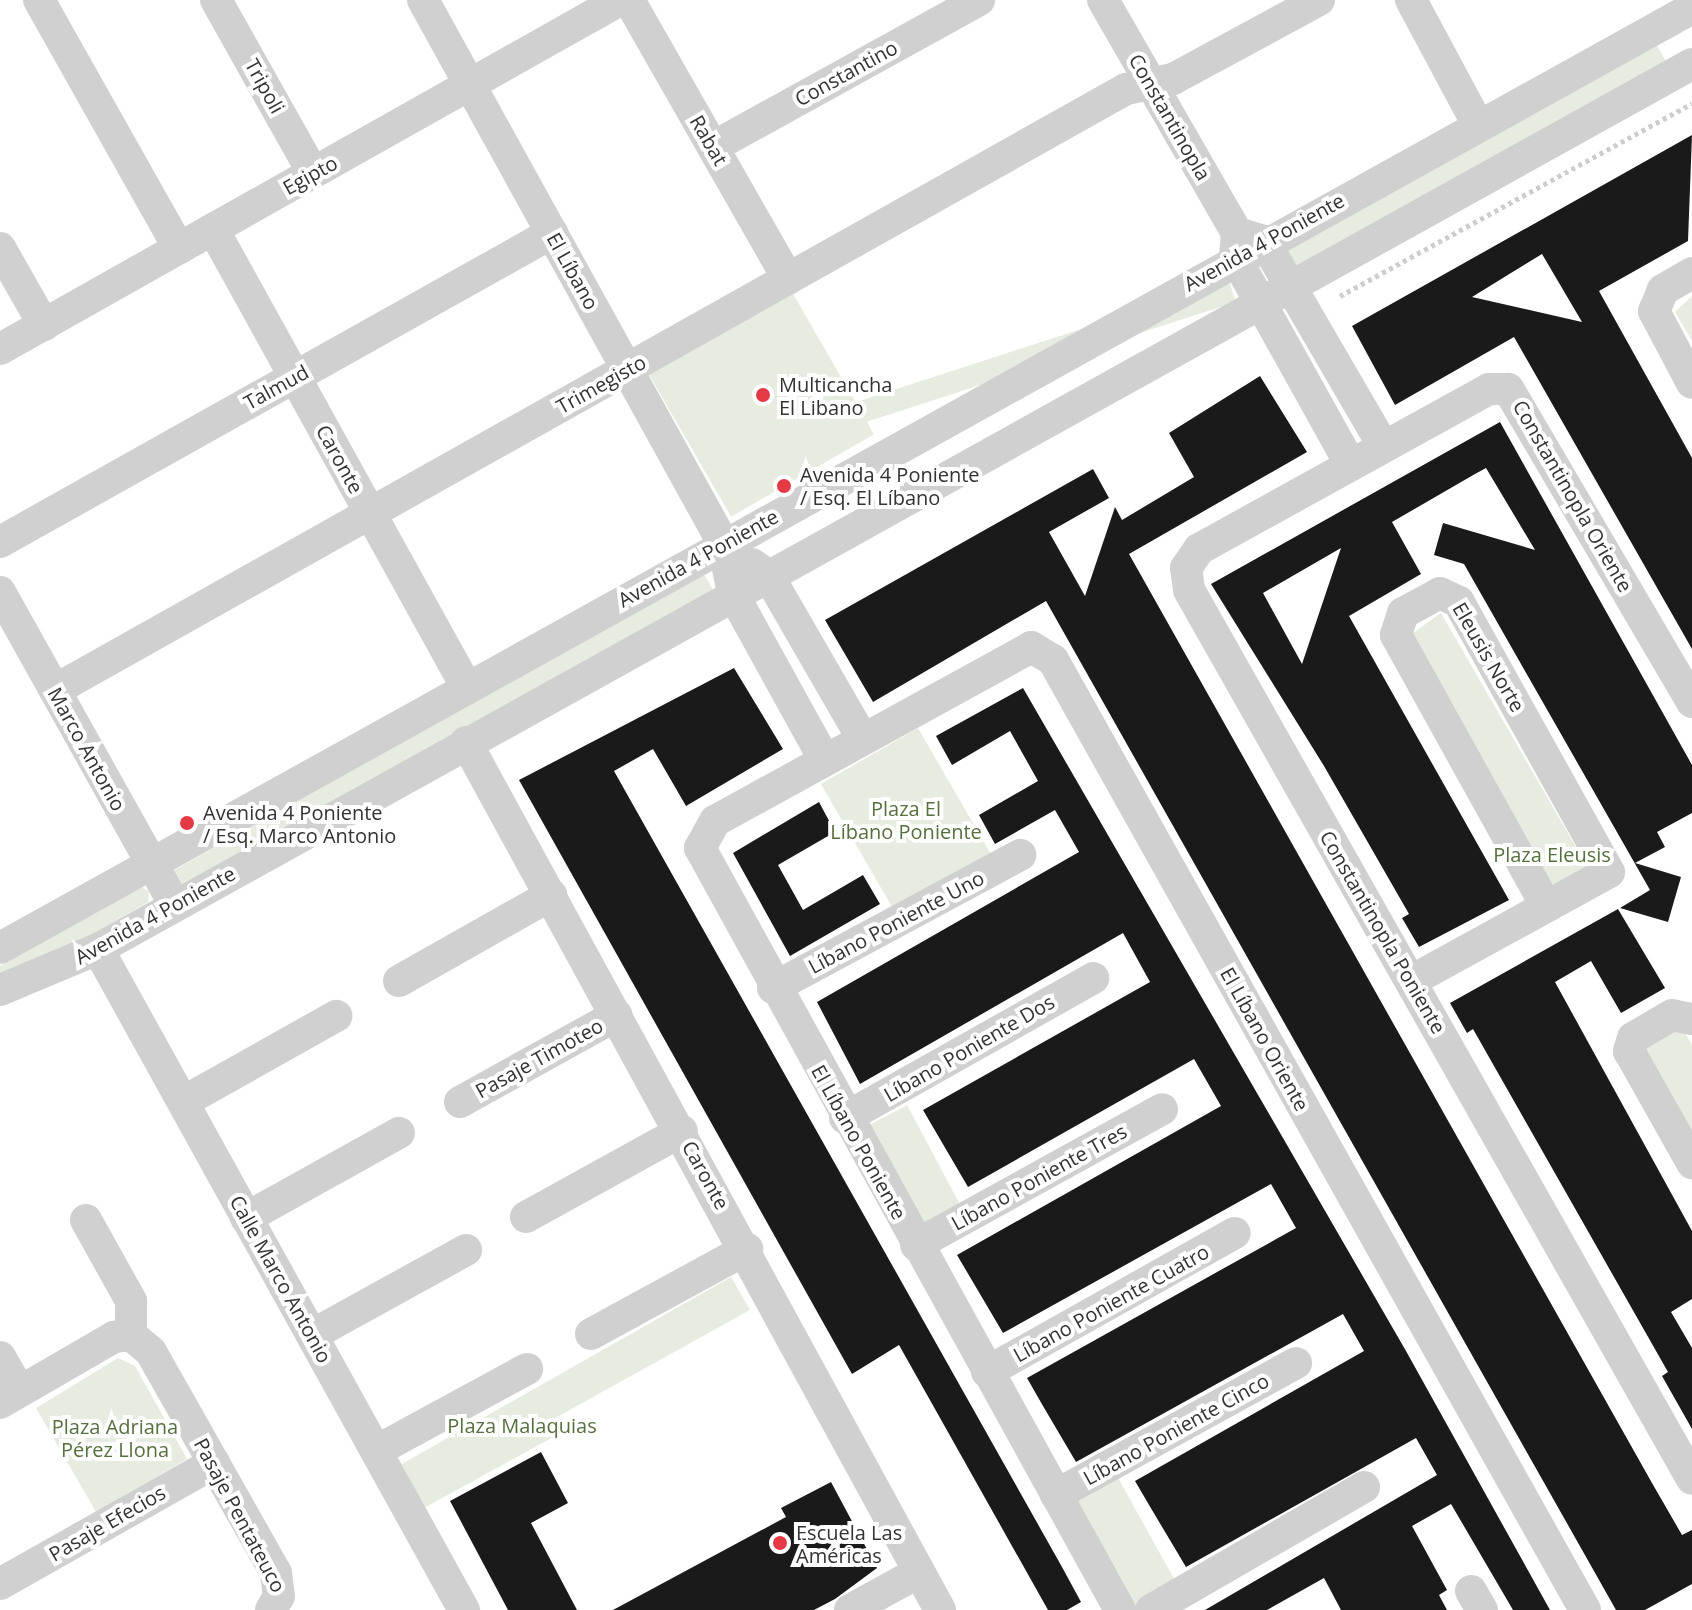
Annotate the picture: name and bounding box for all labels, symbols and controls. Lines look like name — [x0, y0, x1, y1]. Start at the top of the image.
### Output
street label: Constantino — [791, 35, 901, 111]
street label: Constantinopla — [1124, 50, 1216, 184]
street label: Tripoli — [240, 55, 290, 117]
street label: Rabat — [685, 111, 733, 169]
street label: Egipto — [279, 150, 341, 200]
street label: Avenida 4 Poniente — [1180, 188, 1348, 296]
street label: El Líbano — [542, 228, 604, 314]
street label: Trimegisto — [552, 350, 650, 418]
street label: Talmud — [239, 359, 313, 415]
place label: Multicancha El Libano — [779, 372, 892, 419]
marker: Multicancha El Libano — [754, 386, 772, 404]
street label: Constantinopla Oriente — [1508, 396, 1638, 596]
street label: Caronte — [311, 421, 369, 497]
place label: Avenida 4 Poniente / Esq. El Líbano — [800, 462, 980, 509]
marker: Avenida 4 Poniente / Esq. El Líbano — [775, 477, 793, 495]
street label: Avenida 4 Poniente — [614, 504, 782, 612]
street label: Eleusis Norte — [1448, 598, 1530, 716]
street label: Marco Antonio — [43, 683, 131, 815]
park label: Plaza El Líbano Poniente — [830, 796, 982, 843]
place label: Avenida 4 Poniente / Esq. Marco Antonio — [203, 800, 396, 847]
marker: Avenida 4 Poniente / Esq. Marco Antonio — [178, 814, 196, 832]
street label: Constantinopla Poniente — [1315, 826, 1451, 1038]
park label: Plaza Eleusis — [1493, 842, 1611, 866]
street label: Avenida 4 Poniente — [71, 861, 239, 969]
street label: Líbano Poniente Uno — [804, 865, 988, 979]
street label: El Líbano Oriente — [1216, 963, 1314, 1115]
street label: Líbano Poniente Dos — [880, 989, 1058, 1107]
street label: Pasaje Timoteo — [471, 1013, 607, 1103]
street label: El Líbano Poniente — [807, 1061, 911, 1223]
street label: Líbano Poniente Tres — [947, 1119, 1131, 1235]
street label: Caronte — [677, 1137, 735, 1213]
street label: Calle Marco Antonio — [225, 1191, 337, 1367]
street label: Líbano Poniente Cuatro — [1009, 1239, 1213, 1367]
street label: Líbano Poniente Cinco — [1079, 1368, 1273, 1490]
park label: Plaza Malaquias — [447, 1413, 597, 1437]
park label: Plaza Adriana Pérez Llona — [52, 1415, 178, 1462]
street label: Pasaje Pentateuco — [189, 1434, 291, 1596]
street label: Pasaje Efecios — [44, 1480, 170, 1566]
place label: Escuela Las Américas — [796, 1520, 902, 1567]
marker: Escuela Las Américas — [771, 1534, 789, 1552]

